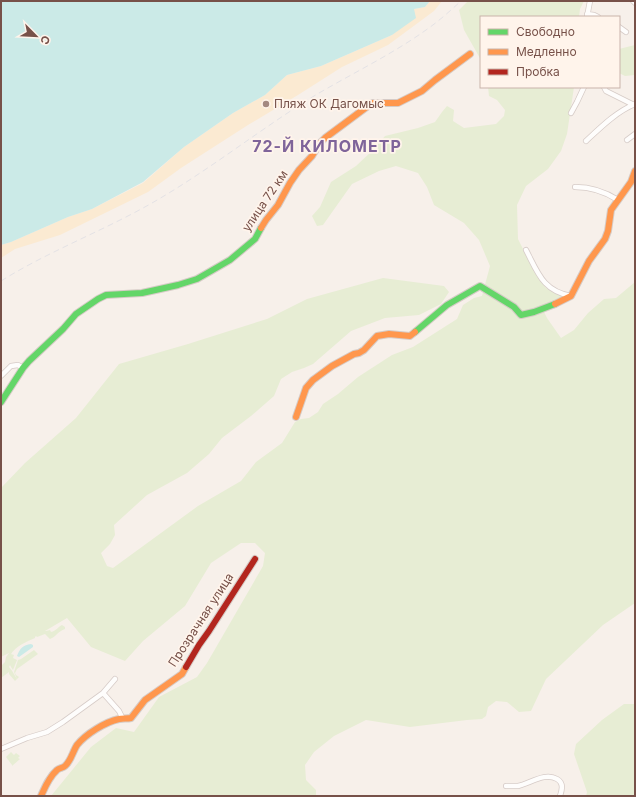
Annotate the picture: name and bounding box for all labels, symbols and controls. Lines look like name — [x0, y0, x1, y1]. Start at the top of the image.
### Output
north arrow — [16, 16, 56, 56]
legend — [480, 16, 620, 88]
text: Свободно — [516, 24, 575, 39]
text: С — [37, 34, 53, 47]
text: Медленно — [516, 44, 577, 59]
text: Пробка — [516, 64, 560, 79]
place label: Пляж ОК Дагомыс — [274, 96, 384, 111]
marker: Пляж ОК Дагомыс — [261, 99, 271, 109]
district label: 72-Й КИЛОМЕТР — [252, 136, 402, 156]
street label: улица 72 км — [239, 167, 291, 234]
street label: Прозрачная улица — [165, 570, 236, 669]

